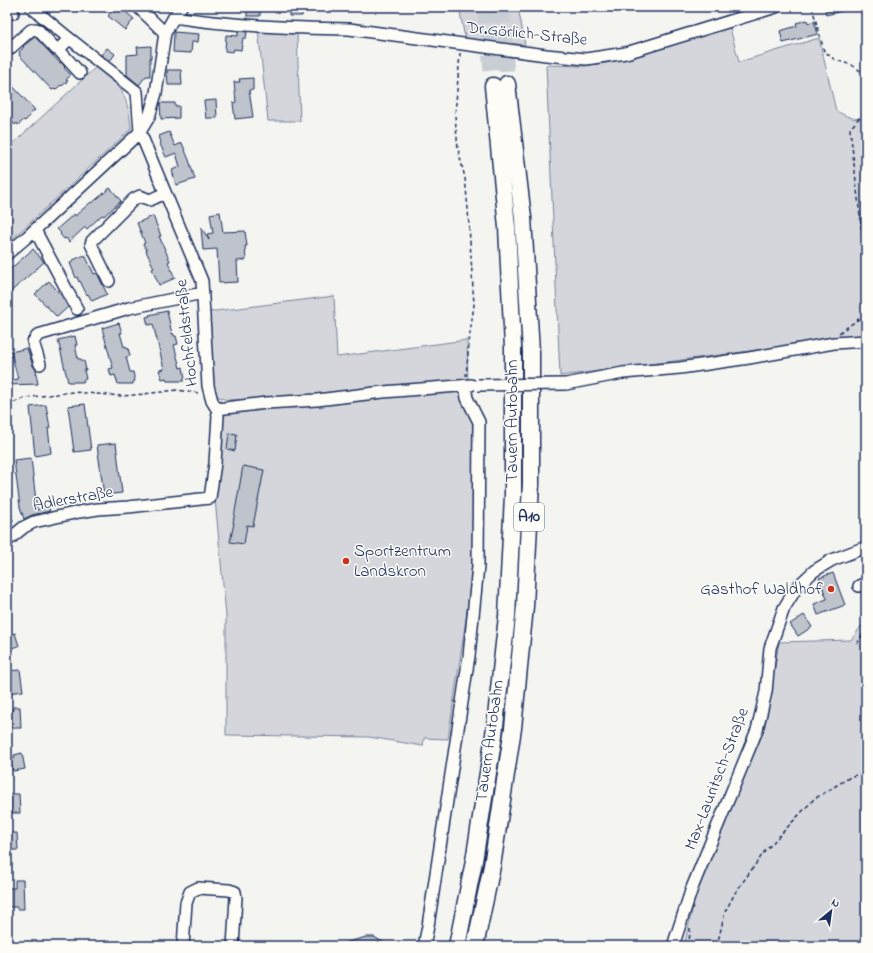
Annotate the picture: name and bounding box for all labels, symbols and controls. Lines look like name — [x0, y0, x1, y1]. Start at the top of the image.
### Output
street label: Dr.Görlich-Straße — [464, 15, 589, 53]
street label: Hochfeldstraße — [169, 278, 205, 388]
street label: Tauern Autobahn — [500, 360, 525, 482]
street label: Adlerstraße — [31, 480, 115, 518]
road number: A10 — [514, 503, 544, 531]
place label: Sportzentrum Landskron — [354, 539, 451, 584]
marker: Sportzentrum Landskron — [341, 556, 351, 566]
place label: Gasthof Waldhof — [700, 577, 823, 602]
marker: Gasthof Waldhof — [826, 584, 836, 594]
street label: Tauern Autobahn — [469, 678, 511, 804]
street label: Max-Lauritsch-Straße — [678, 704, 756, 854]
north arrow — [811, 891, 851, 931]
text: N — [828, 894, 842, 912]

